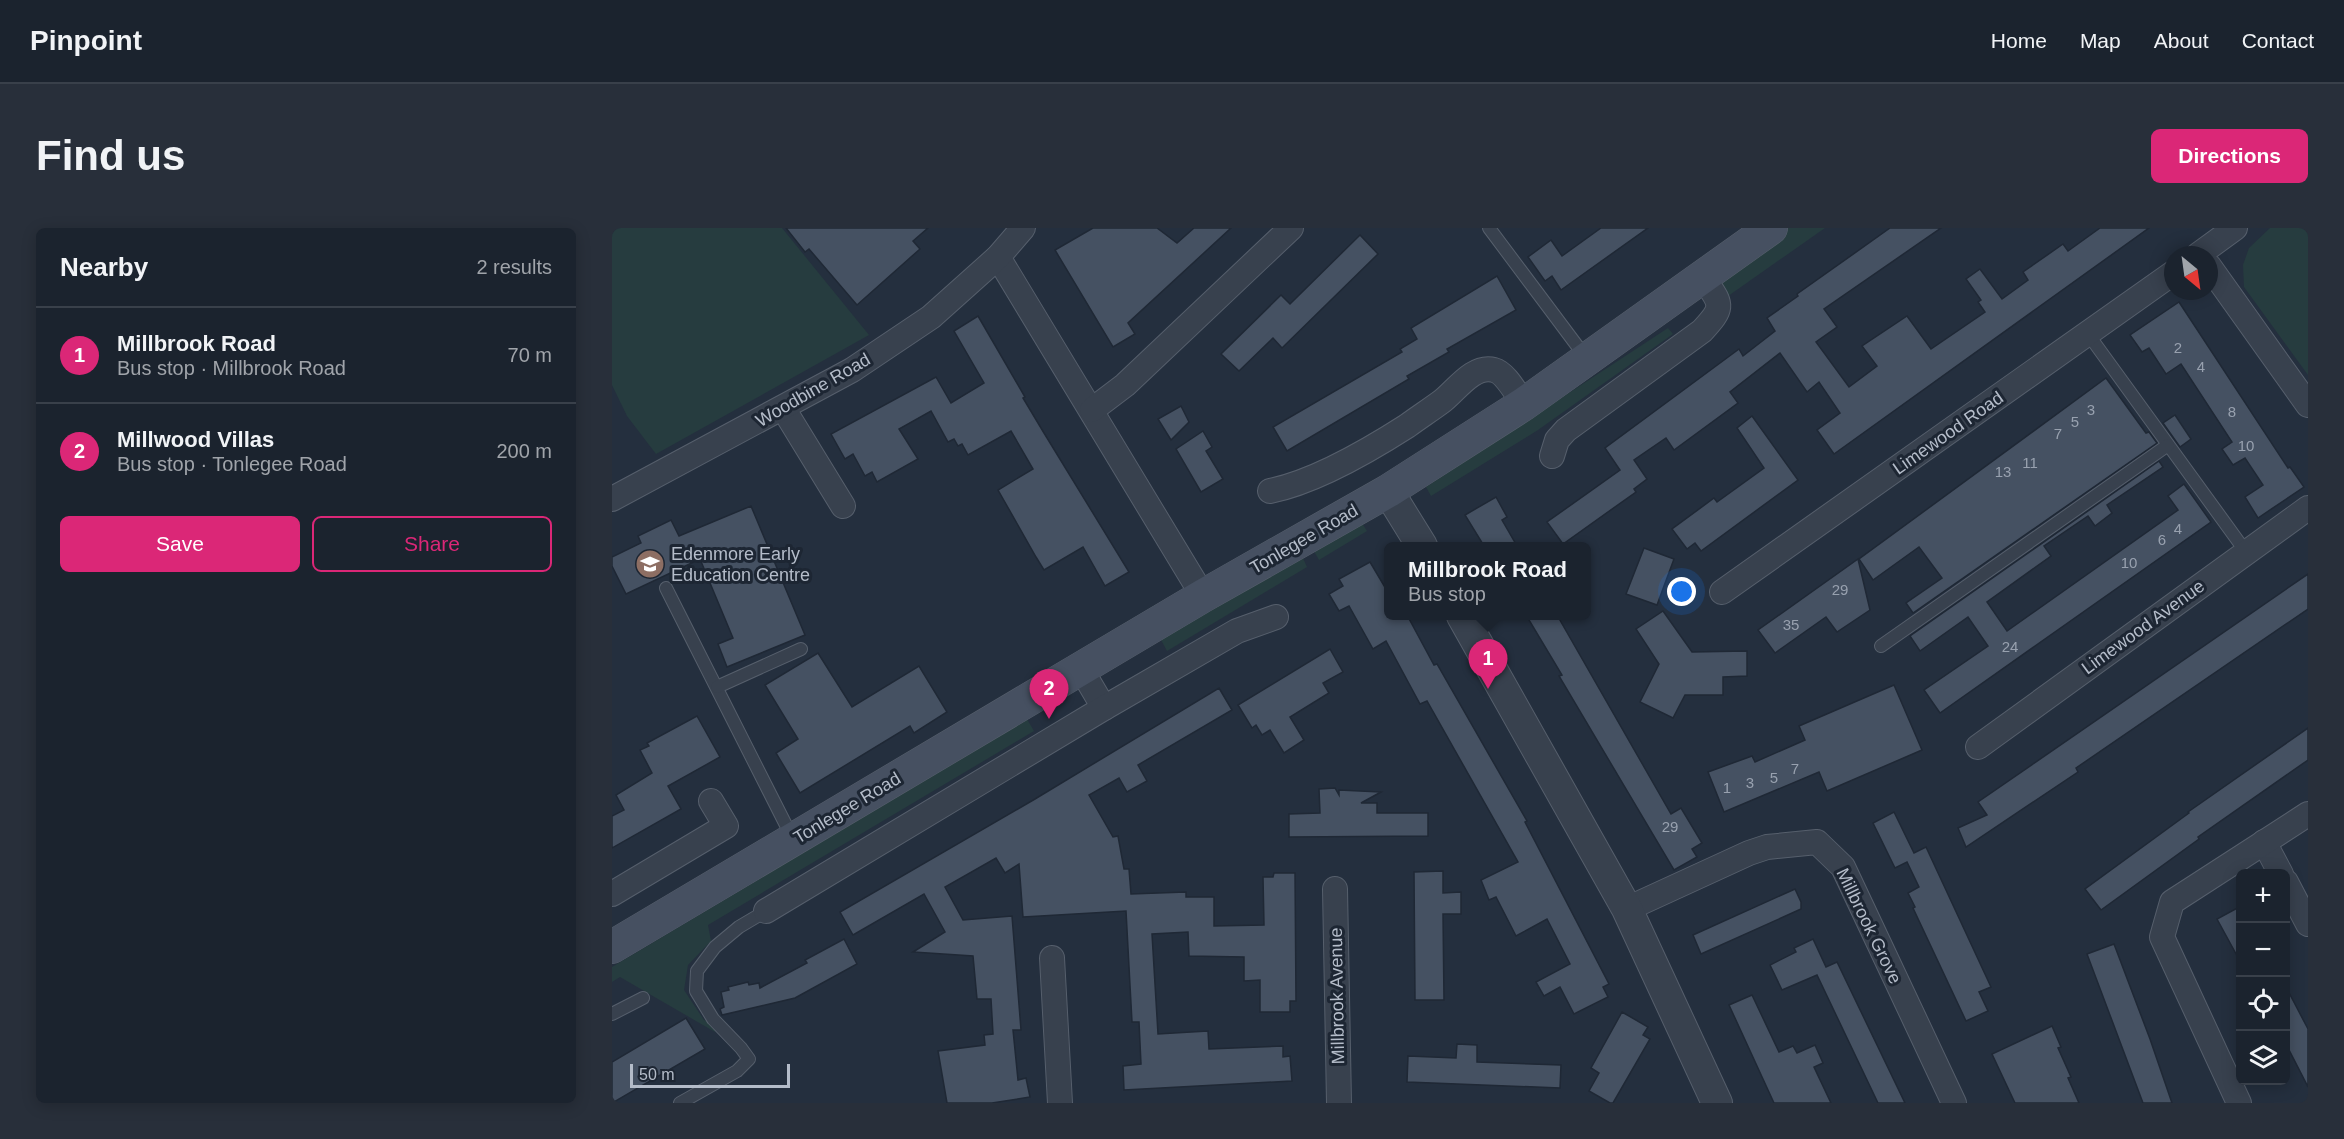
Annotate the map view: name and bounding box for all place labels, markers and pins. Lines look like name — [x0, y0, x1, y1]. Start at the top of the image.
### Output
place label: Edenmore Early Education Centre — [671, 544, 810, 585]
school or university icon: Edenmore Early Education Centre — [634, 548, 666, 580]
pin: 1 — [1468, 640, 1508, 689]
pin: 2 — [1030, 670, 1068, 719]

